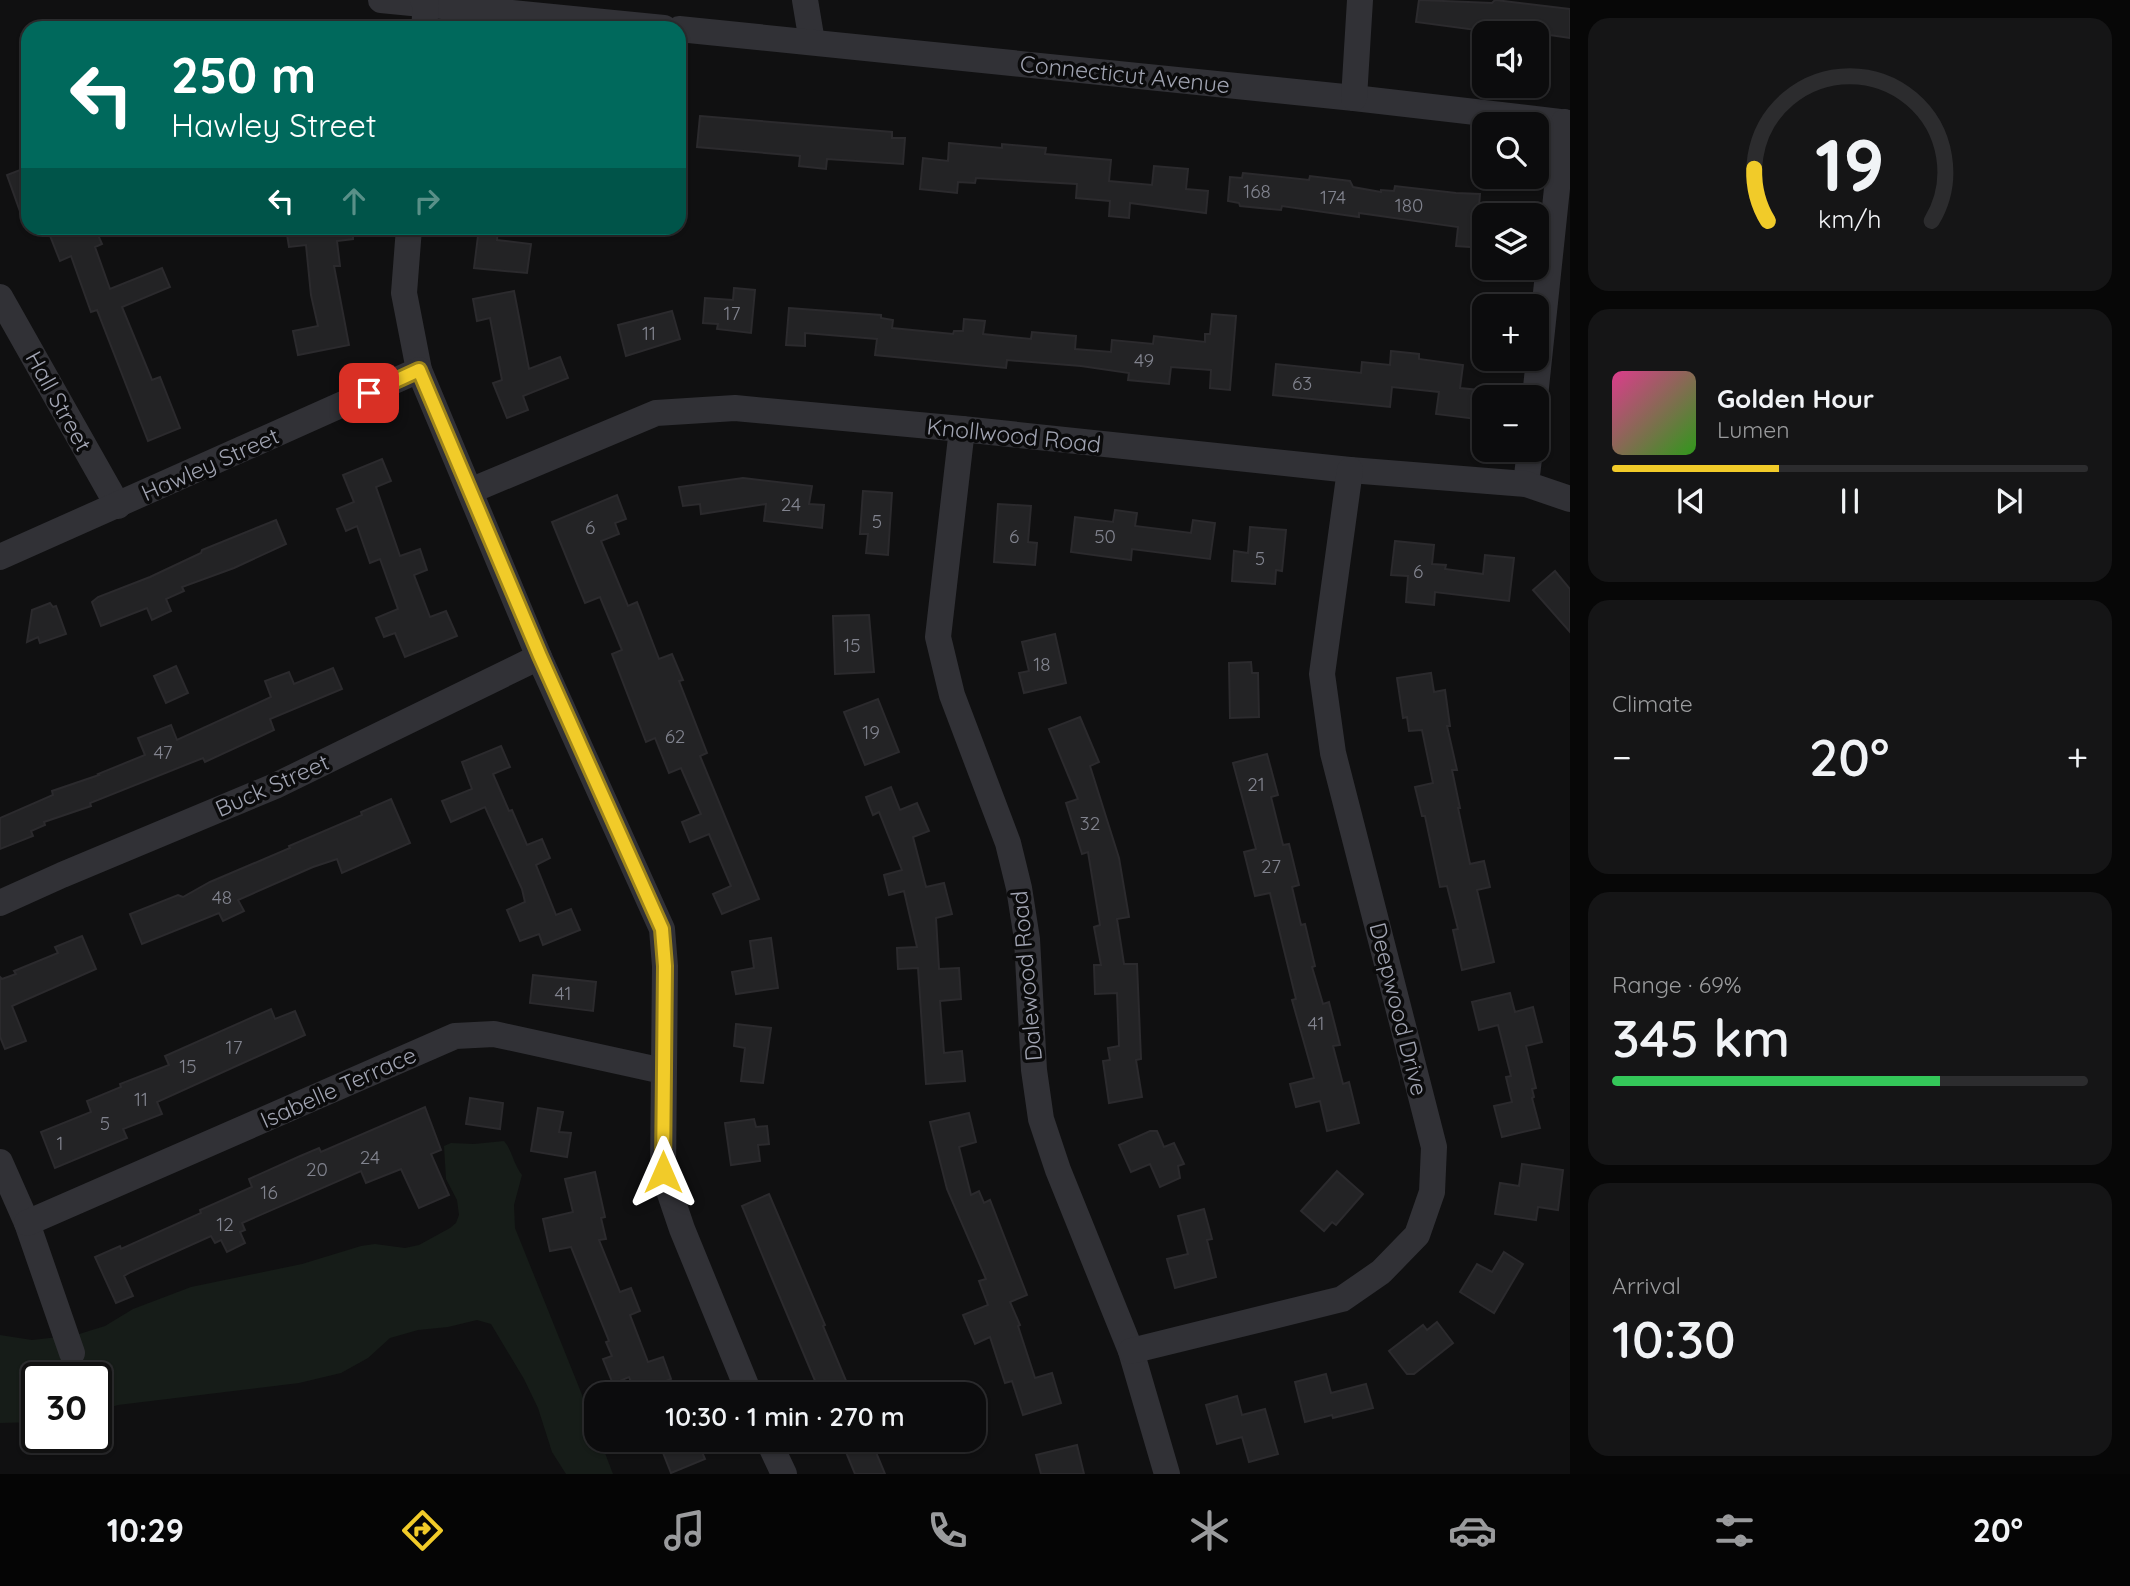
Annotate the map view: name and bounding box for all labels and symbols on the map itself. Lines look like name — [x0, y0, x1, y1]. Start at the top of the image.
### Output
street label: Connecticut Avenue — [1019, 49, 1231, 99]
house number: 168 — [1243, 179, 1271, 203]
house number: 174 — [1320, 185, 1346, 209]
house number: 180 — [1395, 193, 1423, 217]
house number: 17 — [724, 301, 741, 325]
house number: 11 — [642, 321, 656, 345]
street label: Hall Street — [20, 346, 98, 456]
house number: 49 — [1134, 348, 1154, 372]
pin — [339, 363, 399, 423]
house number: 63 — [1292, 371, 1312, 395]
street label: Knollwood Road — [925, 411, 1103, 459]
street label: Hawley Street — [137, 421, 284, 507]
house number: 24 — [781, 492, 801, 516]
house number: 5 — [872, 509, 882, 533]
house number: 6 — [585, 515, 595, 539]
house number: 6 — [1009, 524, 1019, 548]
house number: 50 — [1094, 524, 1116, 548]
house number: 5 — [1255, 546, 1265, 570]
house number: 6 — [1413, 559, 1423, 583]
house number: 15 — [843, 633, 861, 657]
house number: 18 — [1033, 652, 1051, 676]
house number: 19 — [862, 720, 880, 744]
house number: 62 — [665, 724, 685, 748]
house number: 47 — [153, 740, 173, 764]
street label: Buck Street — [211, 747, 334, 823]
house number: 21 — [1247, 772, 1265, 796]
house number: 32 — [1080, 811, 1100, 835]
house number: 27 — [1261, 854, 1281, 878]
house number: 48 — [212, 885, 232, 909]
street label: Dalewood Road — [1004, 890, 1048, 1062]
street label: Deepwood Drive — [1363, 919, 1435, 1099]
house number: 41 — [555, 981, 571, 1005]
house number: 41 — [1308, 1011, 1324, 1035]
house number: 17 — [226, 1035, 243, 1059]
street label: Isabelle Terrace — [256, 1040, 420, 1134]
house number: 15 — [179, 1054, 197, 1078]
house number: 11 — [134, 1087, 148, 1111]
house number: 5 — [100, 1111, 110, 1135]
house number: 1 — [56, 1131, 64, 1155]
position arrow — [626, 1135, 700, 1209]
house number: 24 — [360, 1145, 380, 1169]
house number: 20 — [306, 1157, 328, 1181]
house number: 16 — [260, 1180, 278, 1204]
house number: 12 — [216, 1212, 234, 1236]
speed limit sign: 30 — [21, 1362, 112, 1453]

